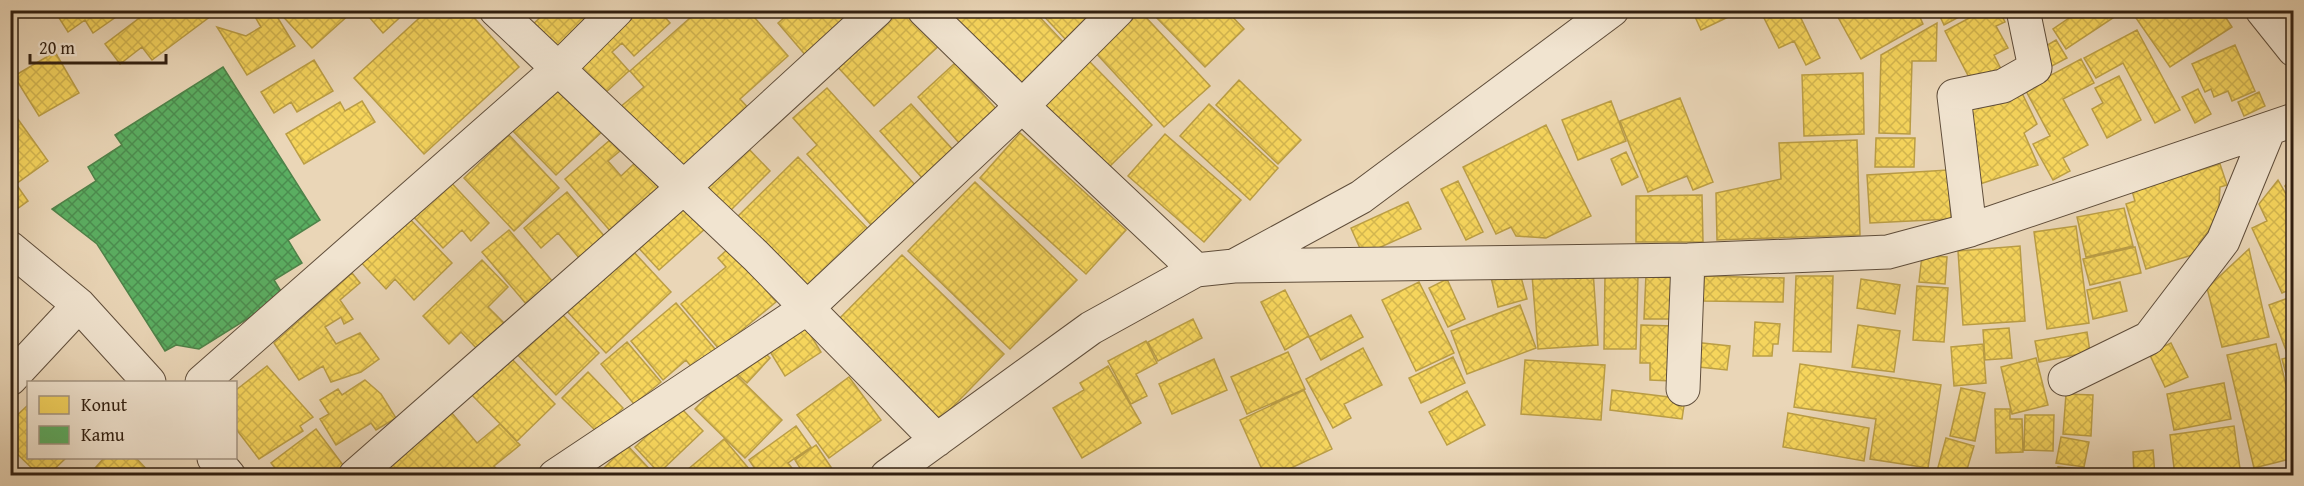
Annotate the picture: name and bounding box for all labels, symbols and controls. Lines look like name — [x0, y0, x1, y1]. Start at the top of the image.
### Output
scale bar — [30, 27, 166, 65]
text: 20 m — [39, 34, 75, 61]
legend — [27, 381, 237, 459]
text: Konut — [81, 391, 128, 418]
text: Kamu — [81, 421, 125, 448]

